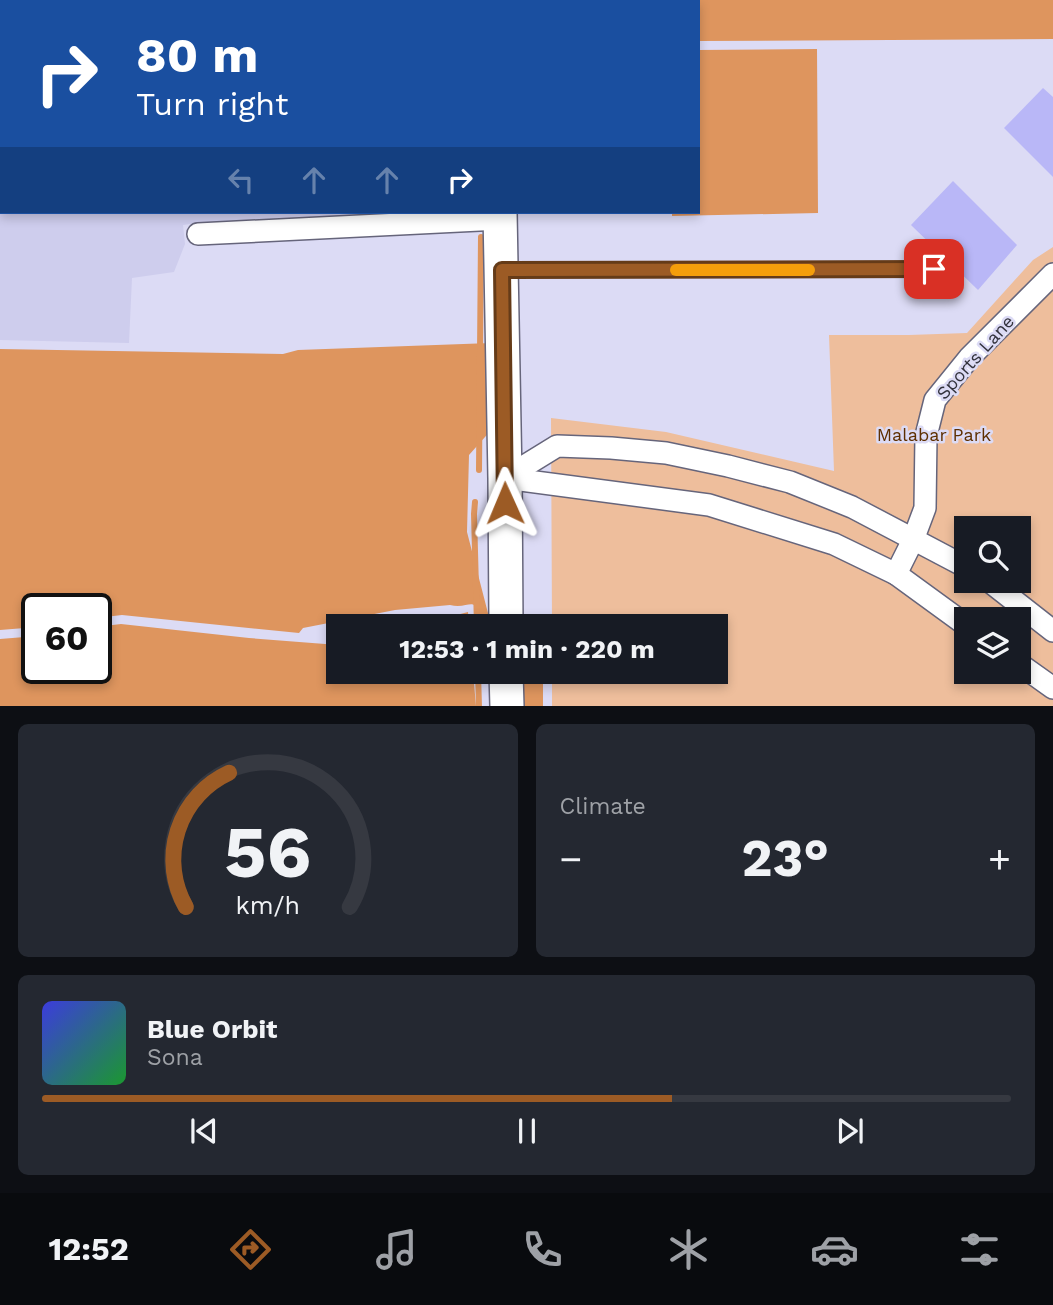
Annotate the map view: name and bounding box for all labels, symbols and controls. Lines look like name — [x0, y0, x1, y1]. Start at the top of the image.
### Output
text: 80 m — [136, 26, 258, 84]
icon: right — [21, 28, 112, 119]
text: Turn right — [136, 85, 288, 123]
icon: left — [222, 161, 260, 199]
icon: ahead — [295, 161, 333, 199]
icon: ahead — [368, 161, 406, 199]
icon: right — [441, 161, 479, 199]
pin — [904, 239, 964, 299]
icon: arrive — [915, 250, 953, 288]
street label: Sports Lane — [932, 311, 1018, 403]
park label: Malabar Park — [877, 424, 991, 445]
position arrow — [468, 466, 542, 540]
map controls — [954, 516, 1031, 684]
button: search — [954, 516, 1031, 593]
speed limit sign: 60 — [21, 593, 112, 684]
button: layers — [954, 607, 1031, 684]
text: 12:53 · 1 min · 220 m — [399, 634, 655, 664]
text: Climate — [560, 793, 646, 820]
text: 56 — [224, 809, 311, 895]
text: 23° — [741, 828, 829, 889]
text: − — [560, 837, 582, 881]
text: + — [988, 837, 1011, 881]
text: km/h — [236, 890, 300, 919]
text: Blue Orbit — [147, 1014, 277, 1044]
text: Sona — [147, 1044, 203, 1071]
icon: previous — [185, 1112, 223, 1150]
icon: pause — [508, 1112, 546, 1150]
icon: next — [831, 1112, 869, 1150]
icon: directions — [226, 1225, 275, 1274]
icon: music — [372, 1225, 421, 1274]
icon: phone — [518, 1225, 567, 1274]
icon: climate — [664, 1225, 713, 1274]
icon: car — [810, 1225, 859, 1274]
icon: filters — [955, 1225, 1004, 1274]
text: 12:52 — [48, 1230, 129, 1268]

